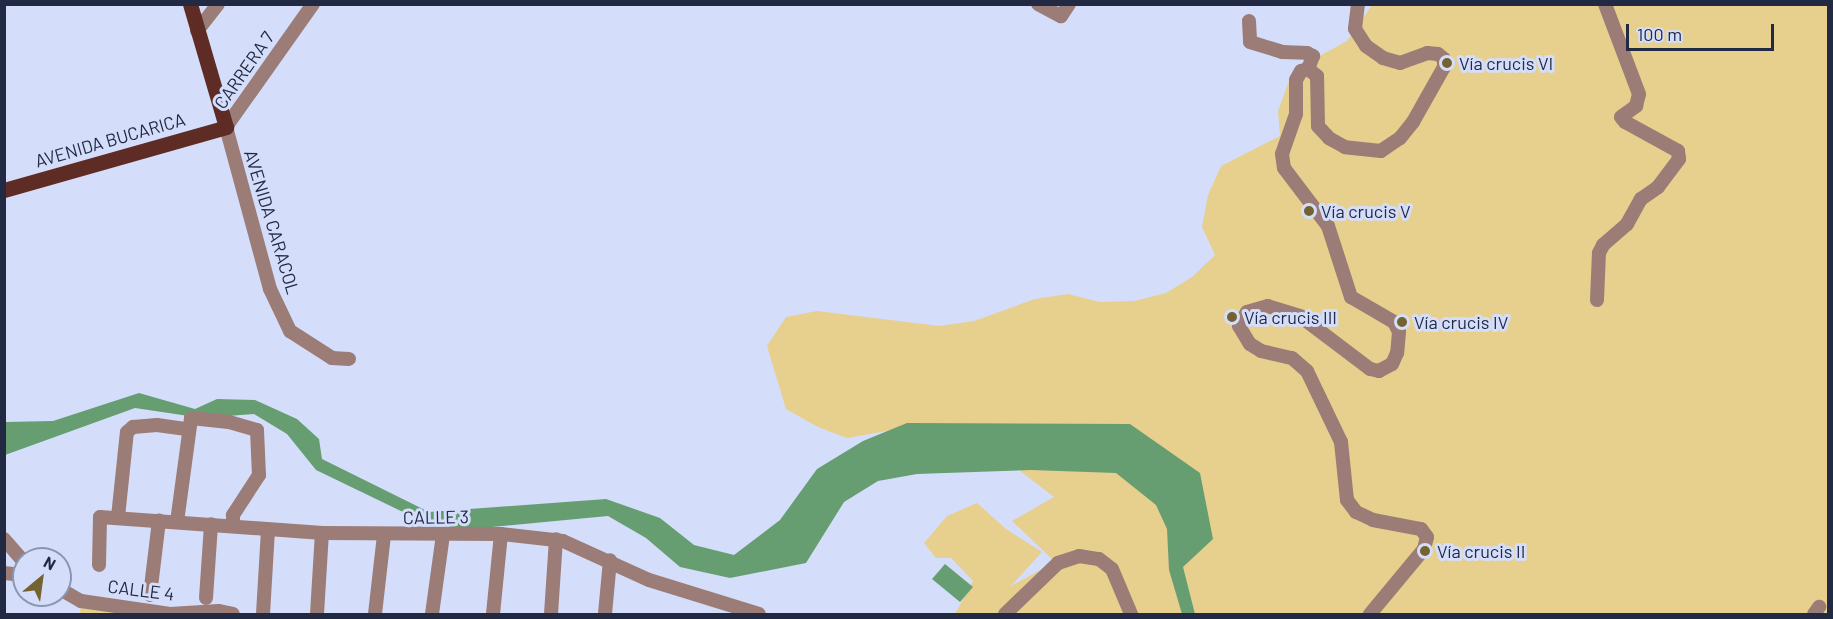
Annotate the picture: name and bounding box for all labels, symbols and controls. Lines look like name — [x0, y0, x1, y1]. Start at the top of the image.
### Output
scale bar — [1629, 12, 1778, 50]
text: 100 m — [1637, 23, 1682, 45]
street label: CARRERA 7 — [209, 27, 279, 113]
place label: Vía crucis VI — [1459, 52, 1553, 74]
marker: Vía crucis VI — [1440, 56, 1454, 70]
street label: AVENIDA BUCARICA — [32, 108, 188, 172]
street label: AVENIDA CARACOL — [240, 147, 304, 297]
place label: Vía crucis V — [1321, 200, 1411, 222]
marker: Vía crucis V — [1302, 204, 1316, 218]
place label: Vía crucis III — [1244, 306, 1337, 328]
marker: Vía crucis III — [1225, 310, 1239, 324]
place label: Vía crucis IV — [1414, 311, 1508, 333]
marker: Vía crucis IV — [1395, 315, 1409, 329]
street label: CALLE 3 — [403, 506, 469, 528]
place label: Vía crucis II — [1437, 540, 1525, 562]
marker: Vía crucis II — [1418, 544, 1432, 558]
north arrow — [12, 547, 72, 607]
text: N — [41, 552, 59, 573]
street label: CALLE 4 — [107, 575, 175, 605]

